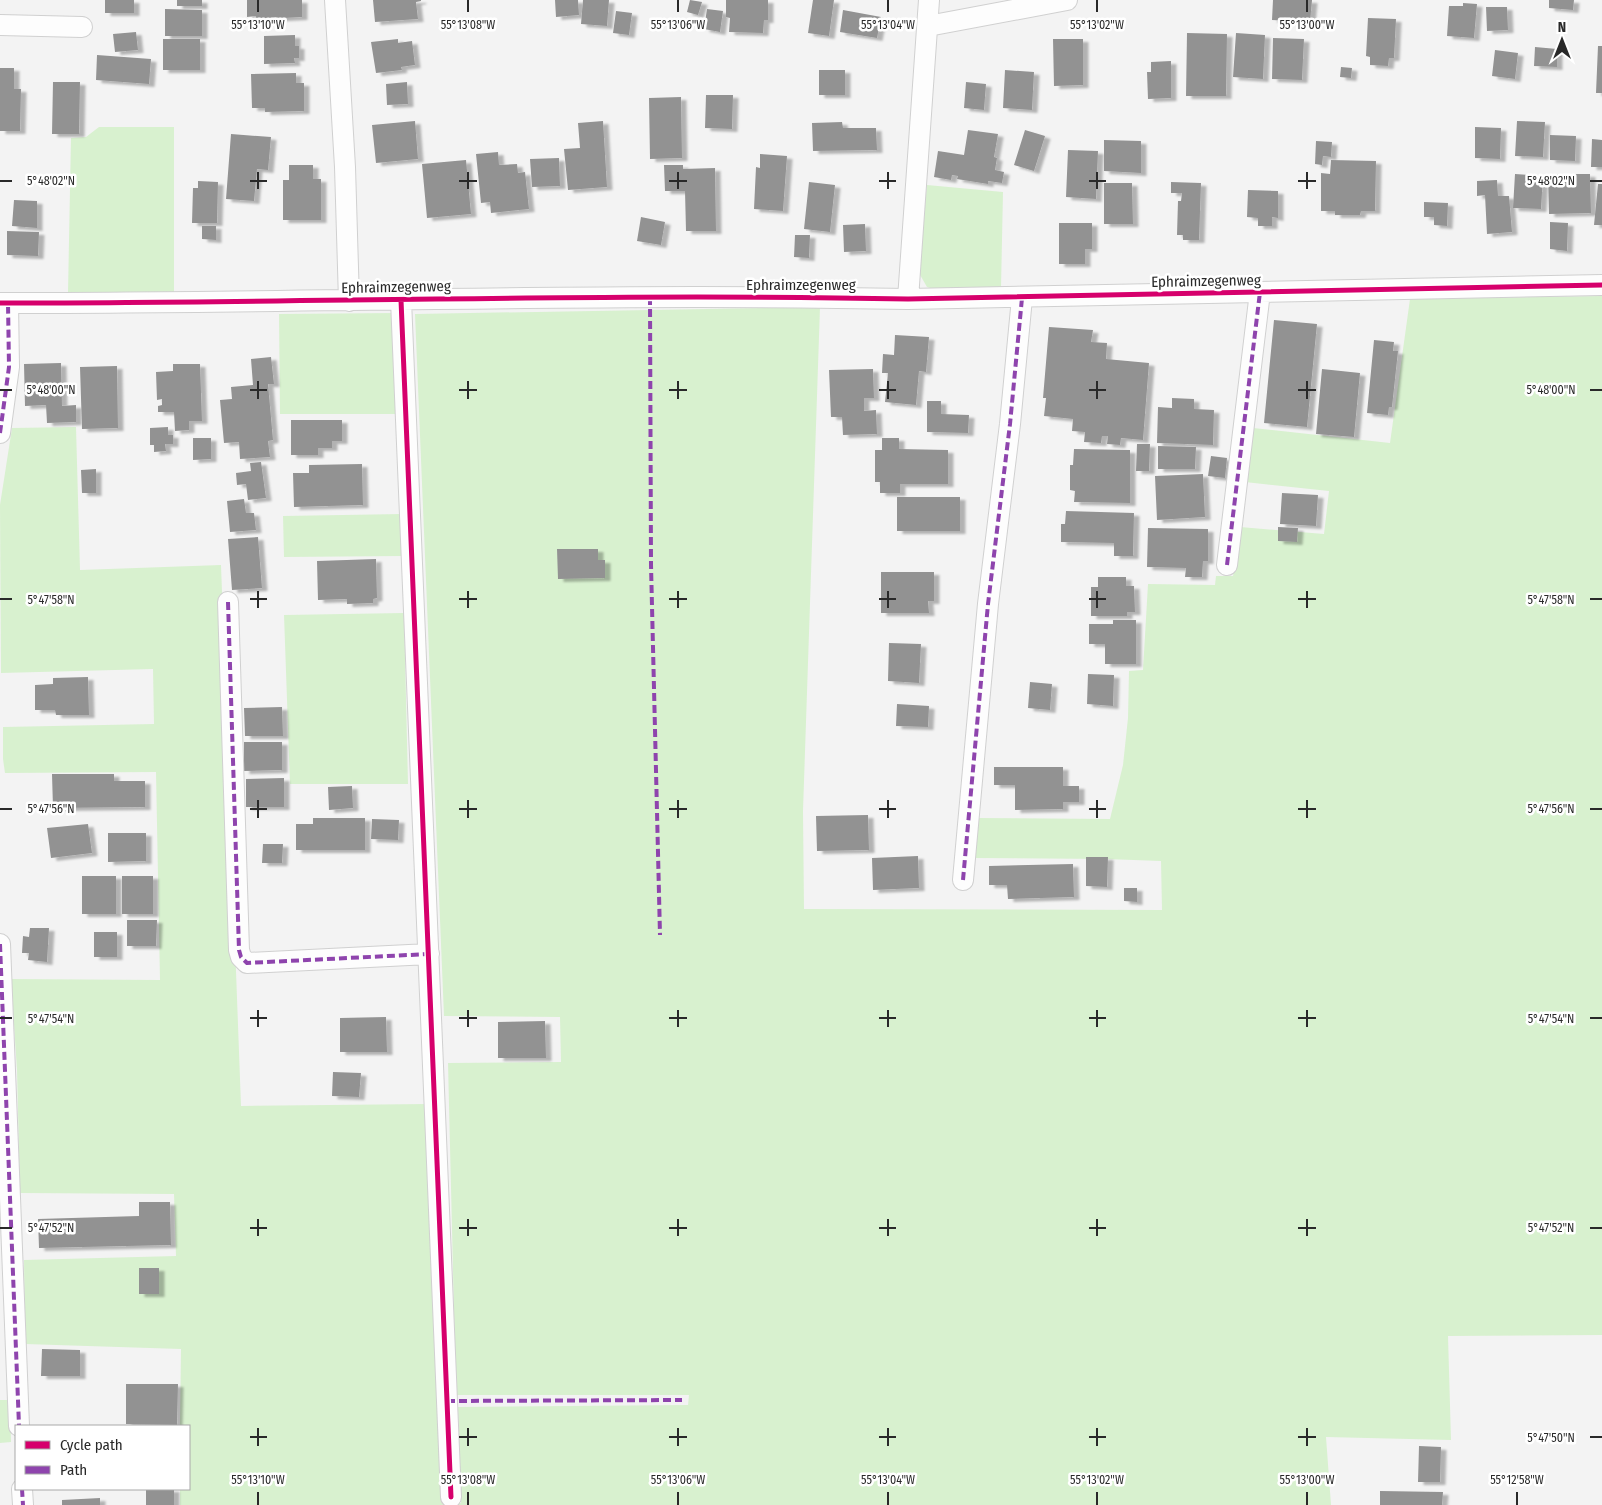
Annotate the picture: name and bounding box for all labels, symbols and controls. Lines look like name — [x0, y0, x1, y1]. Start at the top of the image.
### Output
north arrow — [1537, 15, 1587, 65]
text: 55°13'10"W — [231, 18, 285, 32]
text: 55°13'08"W — [441, 18, 495, 32]
text: 55°13'06"W — [651, 18, 705, 32]
text: 55°13'04"W — [861, 18, 915, 32]
text: 55°13'02"W — [1070, 18, 1124, 32]
text: 55°13'00"W — [1280, 18, 1334, 32]
text: N — [1558, 19, 1566, 36]
text: 5°48'02"N — [27, 174, 75, 188]
text: 5°48'02"N — [1527, 174, 1575, 188]
street label: Ephraimzegenweg — [1151, 271, 1261, 291]
street label: Ephraimzegenweg — [746, 276, 856, 294]
street label: Ephraimzegenweg — [341, 277, 451, 297]
text: 5°48'00"N — [26, 383, 76, 397]
text: 5°48'00"N — [1526, 383, 1576, 397]
text: 5°47'58"N — [27, 593, 75, 607]
text: 5°47'58"N — [1527, 593, 1575, 607]
text: 5°47'56"N — [27, 802, 75, 816]
text: 5°47'56"N — [1527, 802, 1575, 816]
text: 5°47'54"N — [28, 1012, 74, 1026]
text: 5°47'54"N — [1528, 1012, 1574, 1026]
text: 5°47'52"N — [28, 1221, 74, 1235]
text: 5°47'52"N — [1528, 1221, 1574, 1235]
legend — [15, 1425, 190, 1490]
text: 5°47'50"N — [1527, 1431, 1575, 1445]
text: Cycle path — [60, 1436, 123, 1454]
text: Path — [60, 1461, 87, 1479]
text: 55°13'10"W — [231, 1473, 285, 1487]
text: 55°13'08"W — [441, 1473, 495, 1487]
text: 55°13'06"W — [651, 1473, 705, 1487]
text: 55°13'04"W — [861, 1473, 915, 1487]
text: 55°13'02"W — [1070, 1473, 1124, 1487]
text: 55°13'00"W — [1280, 1473, 1334, 1487]
text: 55°12'58"W — [1490, 1473, 1544, 1487]

